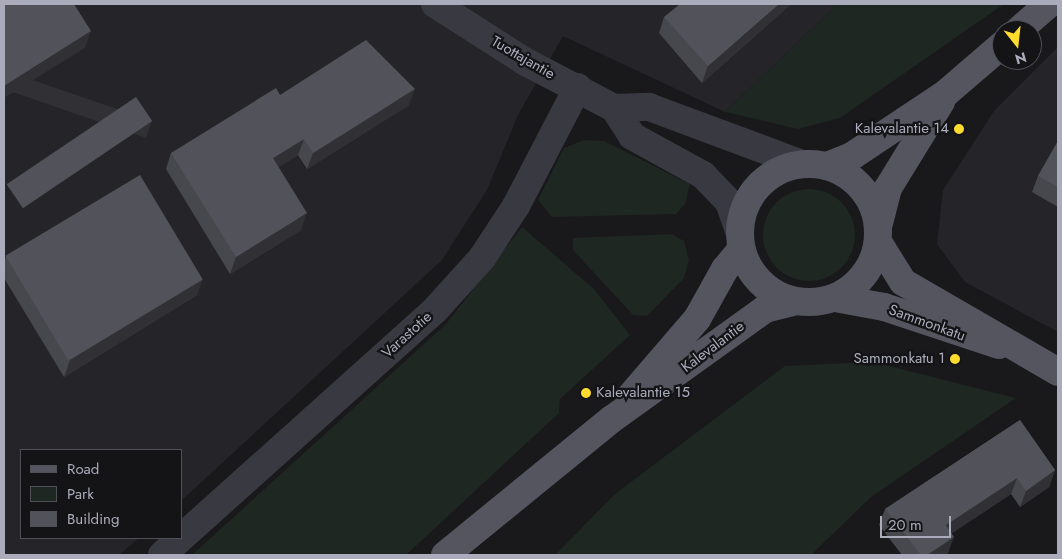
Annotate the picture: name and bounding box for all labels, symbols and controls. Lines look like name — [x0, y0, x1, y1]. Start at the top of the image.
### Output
north arrow — [992, 20, 1042, 70]
street label: Tuottajantie — [488, 33, 558, 83]
text: N — [1013, 47, 1029, 70]
place label: Kalevalantie 14 — [855, 120, 949, 138]
marker: Kalevalantie 14 — [953, 123, 965, 135]
street label: Sammonkatu — [886, 301, 968, 345]
street label: Varastotie — [378, 308, 436, 362]
street label: Kalevalantie — [678, 317, 748, 377]
place label: Sammonkatu 1 — [854, 350, 945, 368]
marker: Sammonkatu 1 — [949, 353, 961, 365]
place label: Kalevalantie 15 — [596, 384, 690, 402]
marker: Kalevalantie 15 — [580, 387, 592, 399]
legend — [20, 449, 182, 539]
text: Road — [67, 458, 99, 480]
text: Park — [67, 483, 94, 505]
scale bar — [882, 506, 953, 538]
text: Building — [67, 508, 119, 530]
text: 20 m — [888, 514, 922, 536]

